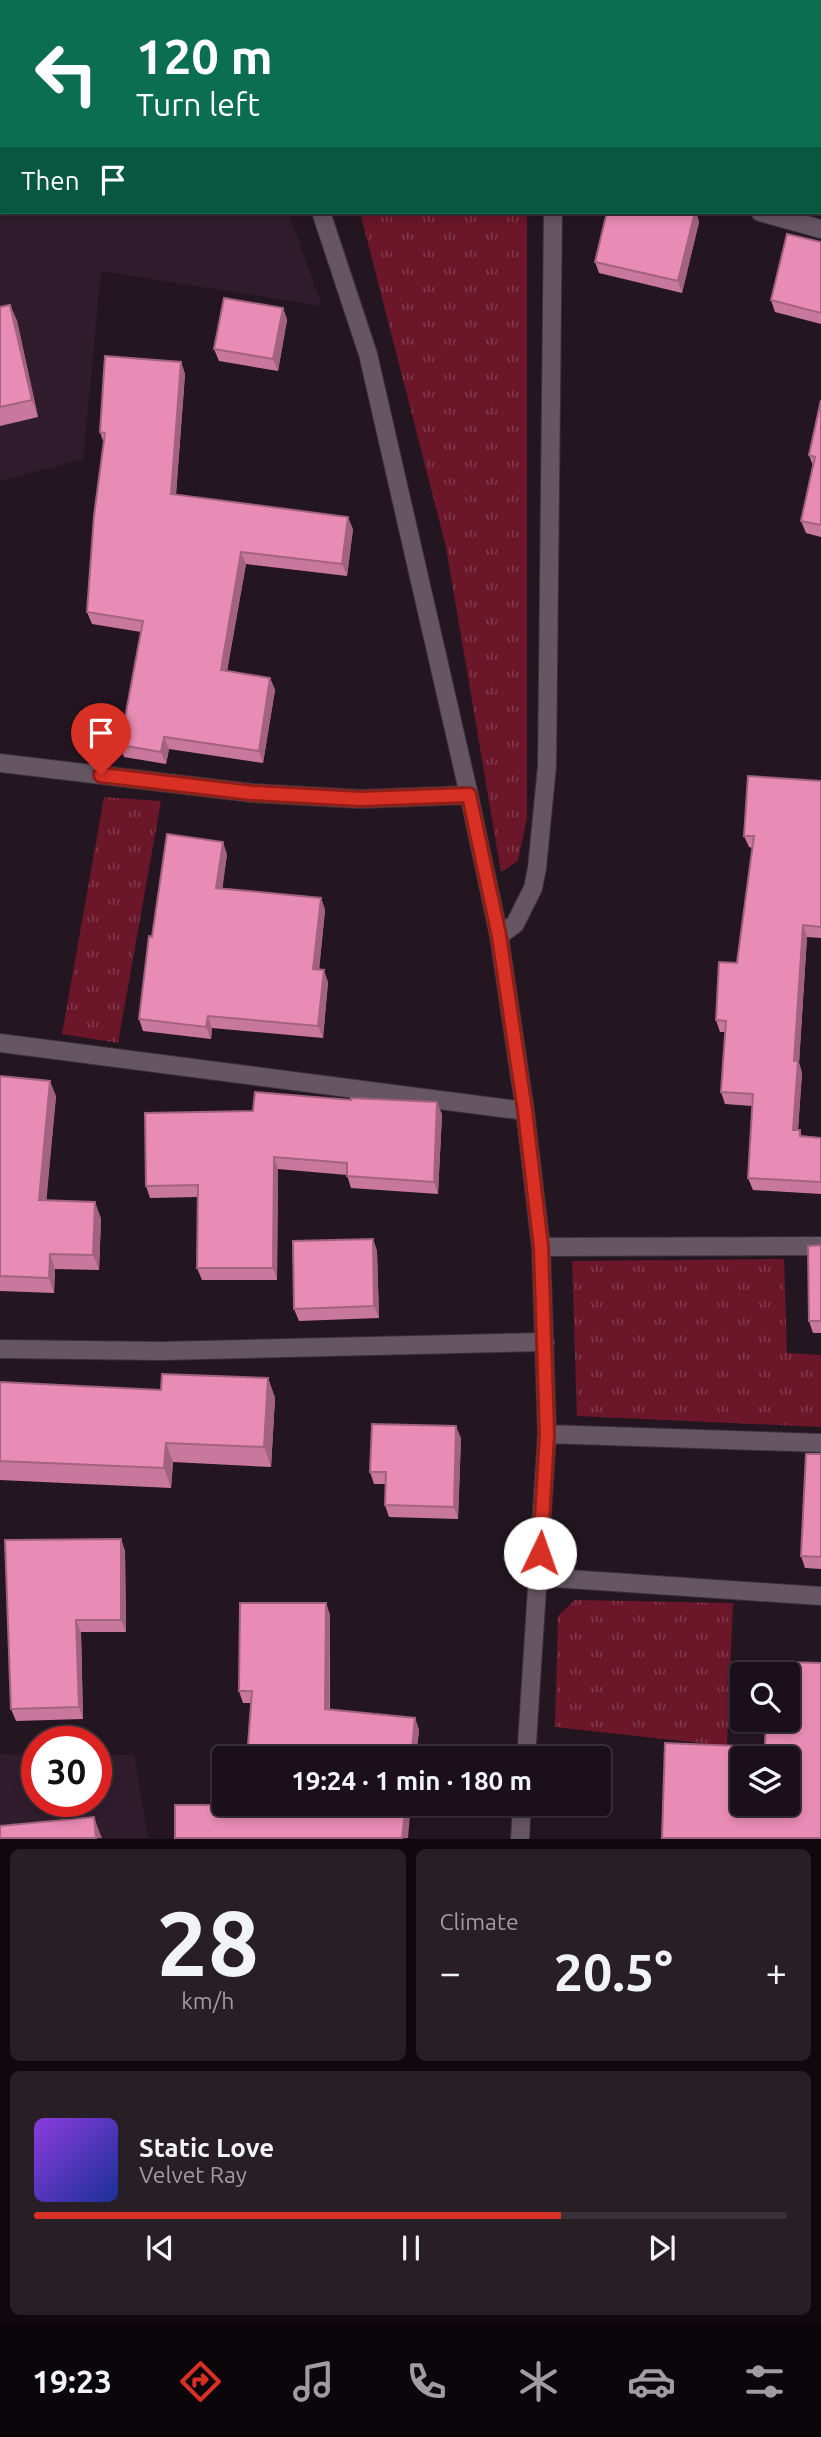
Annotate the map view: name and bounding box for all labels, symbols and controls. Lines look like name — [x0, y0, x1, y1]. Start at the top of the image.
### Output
icon: left — [21, 28, 112, 119]
text: 120 m — [136, 28, 273, 83]
text: Turn left — [136, 86, 260, 122]
icon: arrive — [94, 161, 132, 199]
text: Then — [21, 166, 80, 195]
pin — [71, 703, 131, 775]
icon: arrive — [82, 714, 120, 752]
position arrow — [503, 1516, 577, 1590]
map controls — [730, 1662, 800, 1816]
button: search — [730, 1662, 800, 1732]
speed limit sign: 30 — [21, 1726, 112, 1817]
button: layers — [730, 1746, 800, 1816]
text: 19:24 · 1 min · 180 m — [291, 1766, 532, 1795]
text: 28 — [156, 1891, 259, 1993]
text: Climate — [440, 1909, 519, 1934]
text: 20.5° — [554, 1943, 673, 2001]
text: − — [440, 1951, 461, 1993]
text: + — [766, 1951, 787, 1993]
text: km/h — [181, 1988, 234, 2013]
text: Static Love — [139, 2133, 274, 2162]
text: Velvet Ray — [139, 2162, 247, 2187]
icon: previous — [141, 2229, 179, 2267]
icon: pause — [392, 2229, 430, 2267]
icon: next — [643, 2229, 681, 2267]
icon: directions — [176, 2357, 225, 2406]
icon: music — [289, 2357, 338, 2406]
icon: phone — [402, 2357, 451, 2406]
icon: climate — [514, 2357, 563, 2406]
icon: car — [627, 2357, 676, 2406]
icon: filters — [740, 2357, 789, 2406]
text: 19:23 — [32, 2363, 112, 2399]

